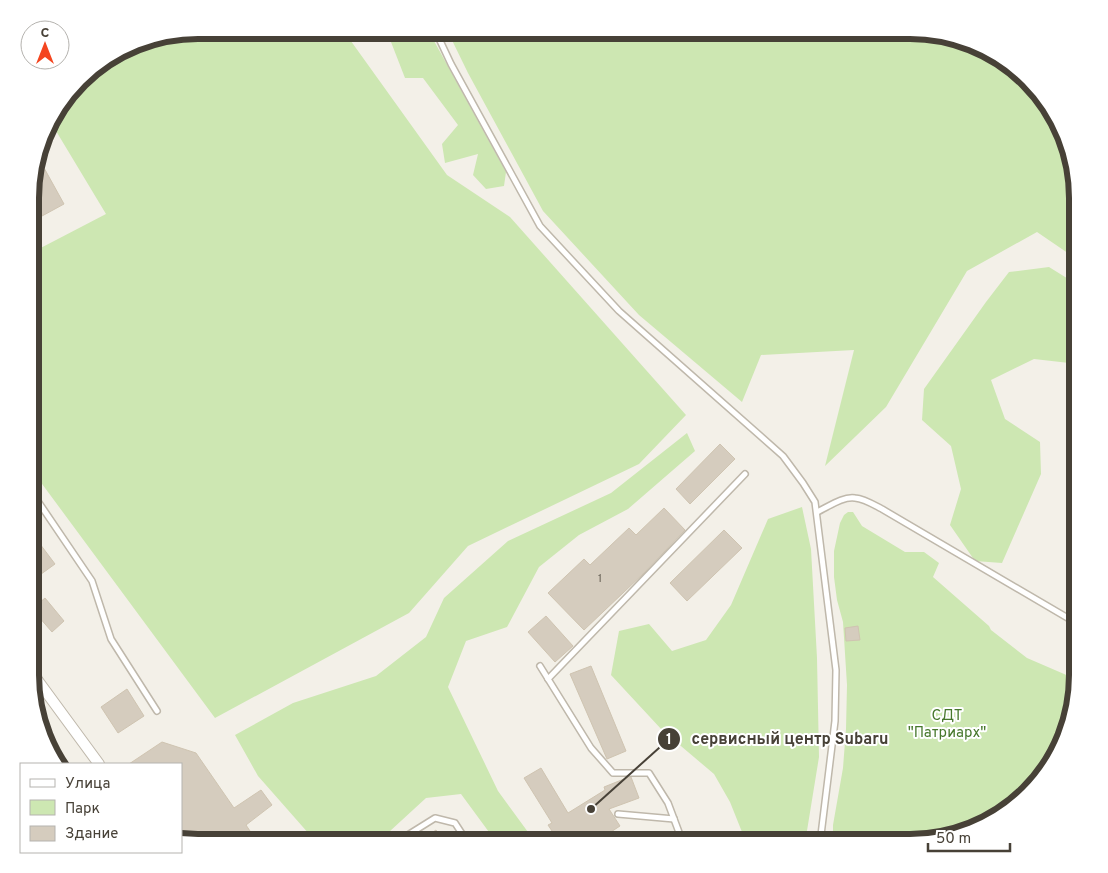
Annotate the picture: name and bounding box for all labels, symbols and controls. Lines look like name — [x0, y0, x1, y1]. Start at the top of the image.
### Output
north arrow — [20, 20, 70, 70]
text: С — [41, 25, 50, 42]
house number: 1 — [598, 571, 602, 587]
park label: СДТ "Патриарх" — [908, 707, 986, 743]
callout: сервисный центр Subaru — [657, 723, 899, 754]
text: сервисный центр Subaru — [692, 730, 888, 750]
text: 1 — [666, 731, 672, 750]
legend — [20, 763, 182, 853]
text: Улица — [65, 775, 110, 794]
text: Парк — [65, 800, 100, 819]
scale bar — [928, 820, 1010, 852]
text: Здание — [65, 825, 118, 844]
text: 50 m — [936, 830, 971, 849]

